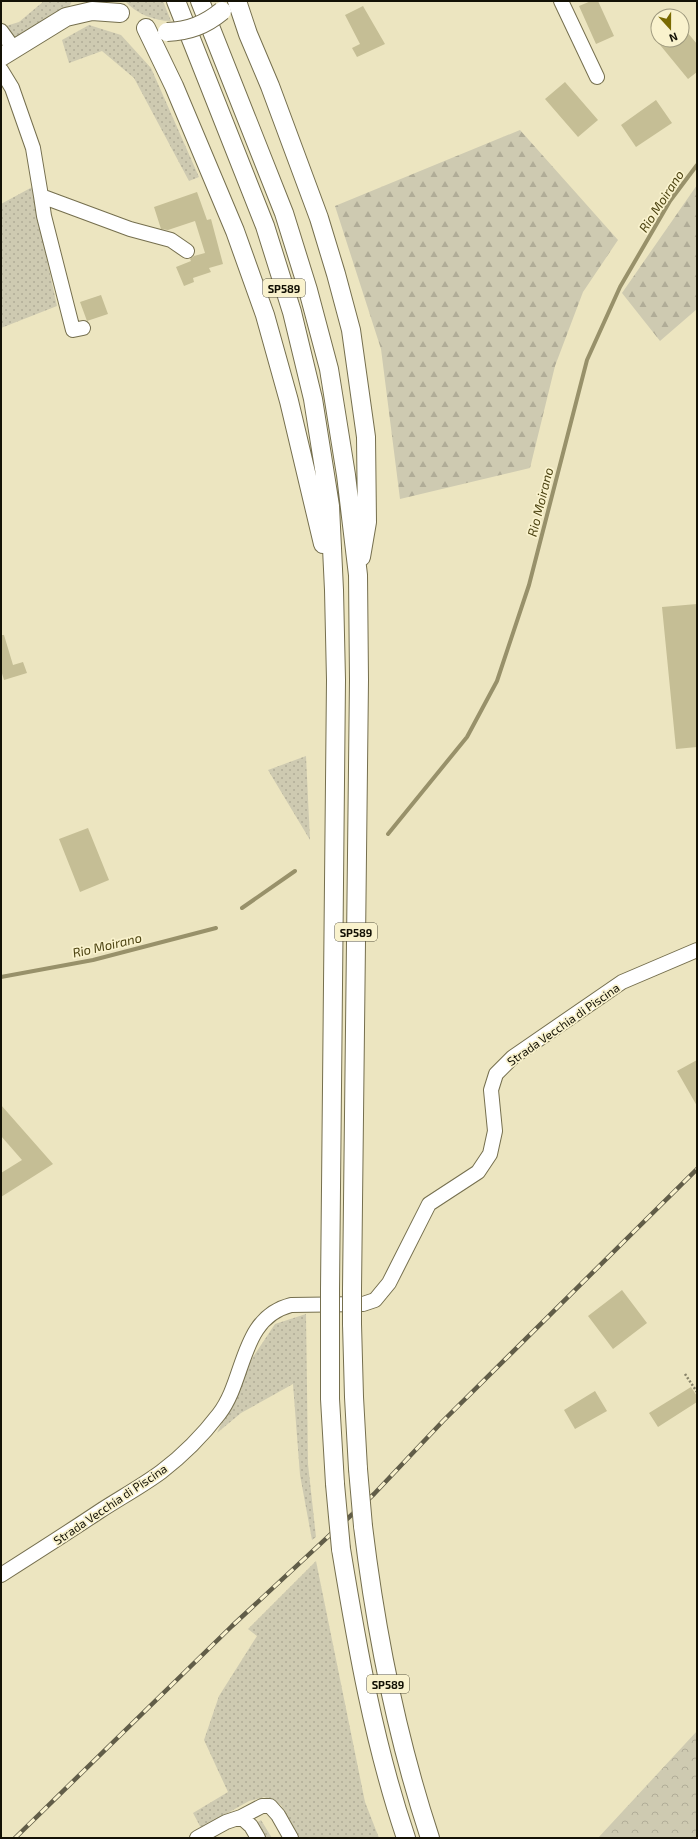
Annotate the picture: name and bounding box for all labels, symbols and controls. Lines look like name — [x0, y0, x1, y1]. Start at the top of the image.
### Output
north arrow — [650, 8, 690, 48]
text: N — [668, 30, 680, 45]
water label: Rio Moirano — [635, 167, 687, 235]
road number: SP589 — [263, 279, 305, 297]
water label: Rio Moirano — [524, 466, 556, 538]
road number: SP589 — [335, 923, 377, 941]
water label: Rio Moirano — [71, 929, 143, 961]
street label: Strada Vecchia di Piscina — [504, 980, 622, 1068]
street label: Strada Vecchia di Piscina — [51, 1461, 169, 1547]
road number: SP589 — [367, 1675, 409, 1693]

